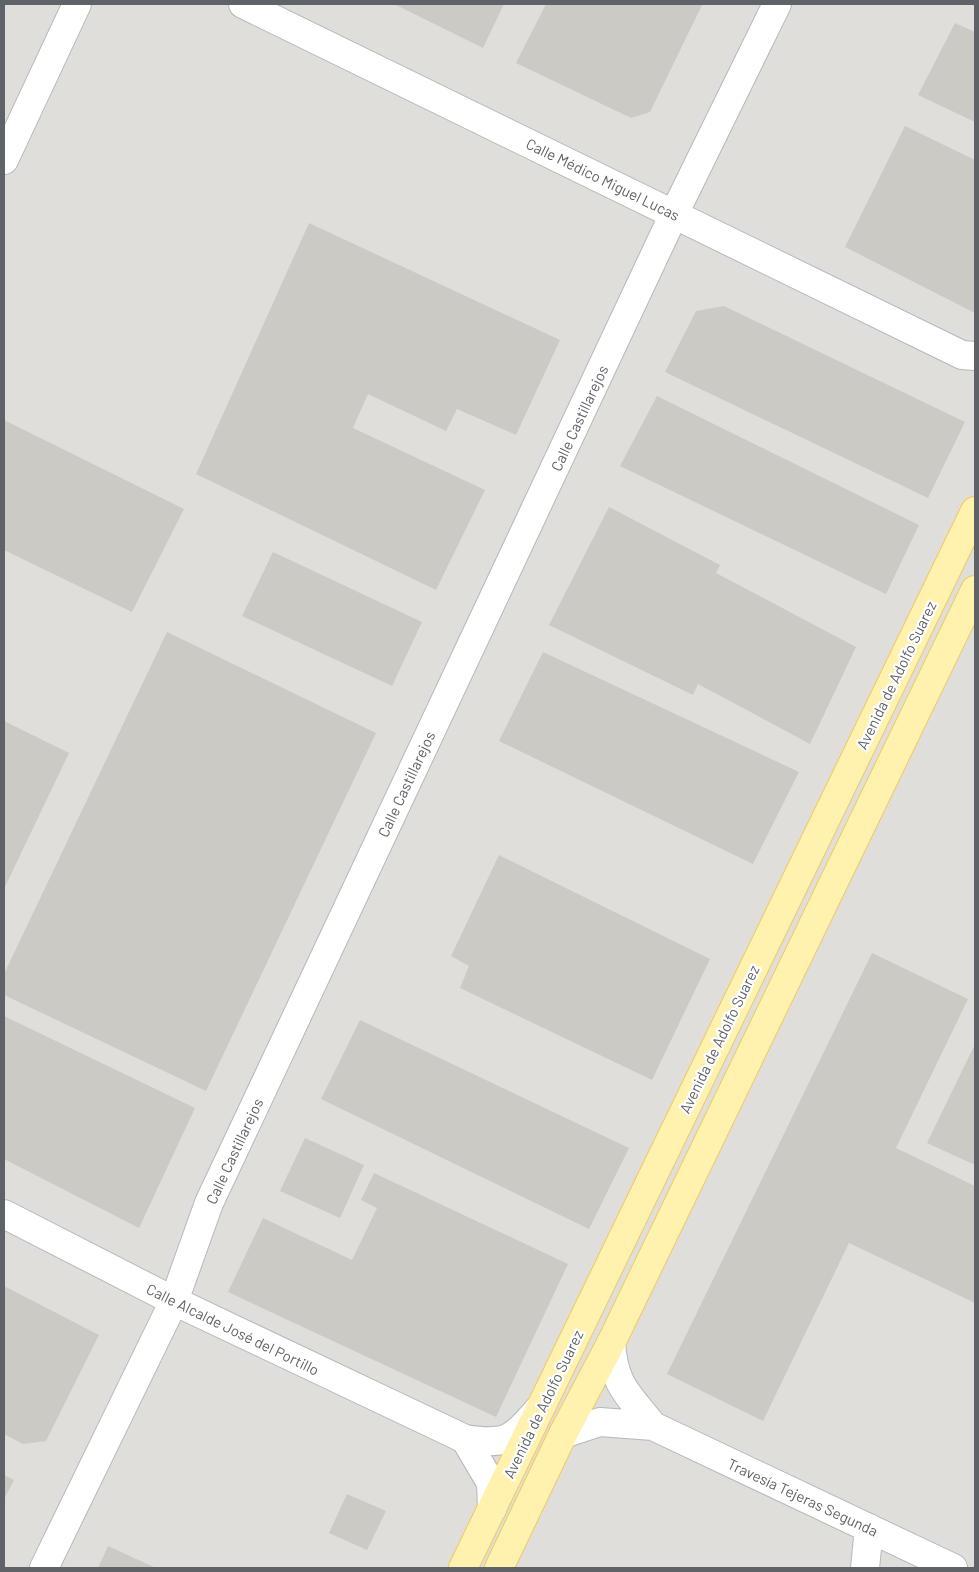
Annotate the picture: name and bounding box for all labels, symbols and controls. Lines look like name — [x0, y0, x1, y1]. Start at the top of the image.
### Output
street label: Calle Médico Miguel Lucas — [523, 134, 683, 224]
street label: Calle Castillarejos — [547, 362, 611, 474]
street label: Avenida de Adolfo Suarez — [852, 598, 940, 752]
street label: Calle Castillarejos — [374, 728, 438, 840]
street label: Avenida de Adolfo Suarez — [675, 962, 763, 1116]
street label: Calle Castillarejos — [202, 1095, 266, 1207]
street label: Calle Alcalde José del Portillo — [144, 1279, 322, 1379]
street label: Avenida de Adolfo Suarez — [499, 1327, 587, 1481]
street label: Travesía Tejeras Segunda — [725, 1454, 881, 1540]

